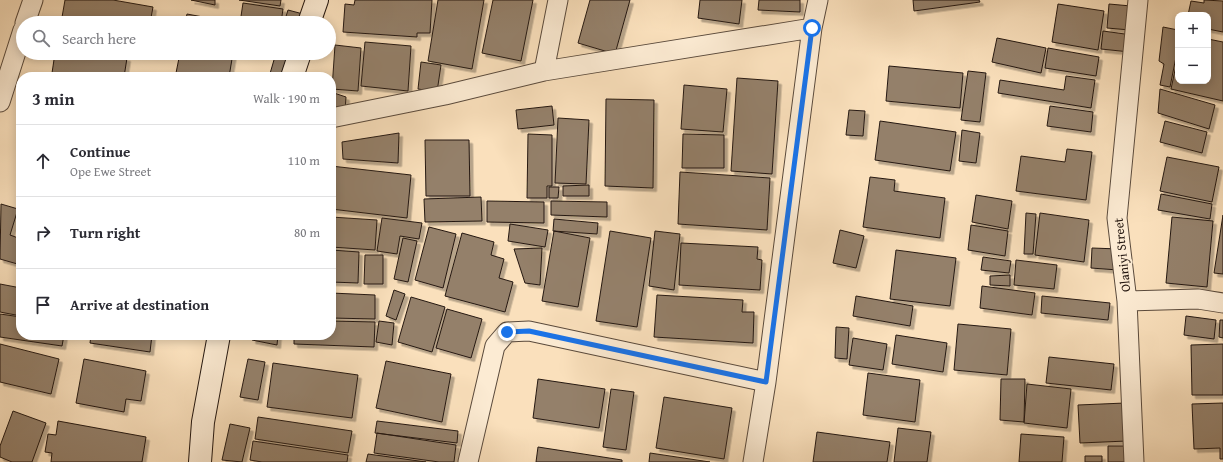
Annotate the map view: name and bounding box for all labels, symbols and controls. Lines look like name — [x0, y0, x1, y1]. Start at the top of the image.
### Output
map controls — [1175, 12, 1211, 84]
button: + — [1175, 12, 1211, 48]
search box — [16, 16, 336, 60]
route start — [803, 19, 821, 37]
icon: search — [30, 27, 52, 49]
text: Search here — [62, 28, 136, 49]
button: − — [1175, 48, 1211, 84]
text: 3 min — [32, 86, 74, 111]
text: Walk · 190 m — [253, 89, 320, 108]
text: Continue — [70, 141, 131, 162]
icon: ahead — [32, 150, 54, 172]
text: 110 m — [288, 151, 320, 170]
text: Ope Ewe Street — [70, 162, 151, 181]
street label: Olaniyi Street — [1109, 217, 1135, 293]
icon: right — [32, 222, 54, 244]
text: Turn right — [70, 222, 141, 243]
text: 80 m — [294, 223, 320, 242]
icon: arrive — [32, 294, 54, 316]
text: Arrive at destination — [70, 294, 209, 315]
route end — [498, 323, 516, 341]

